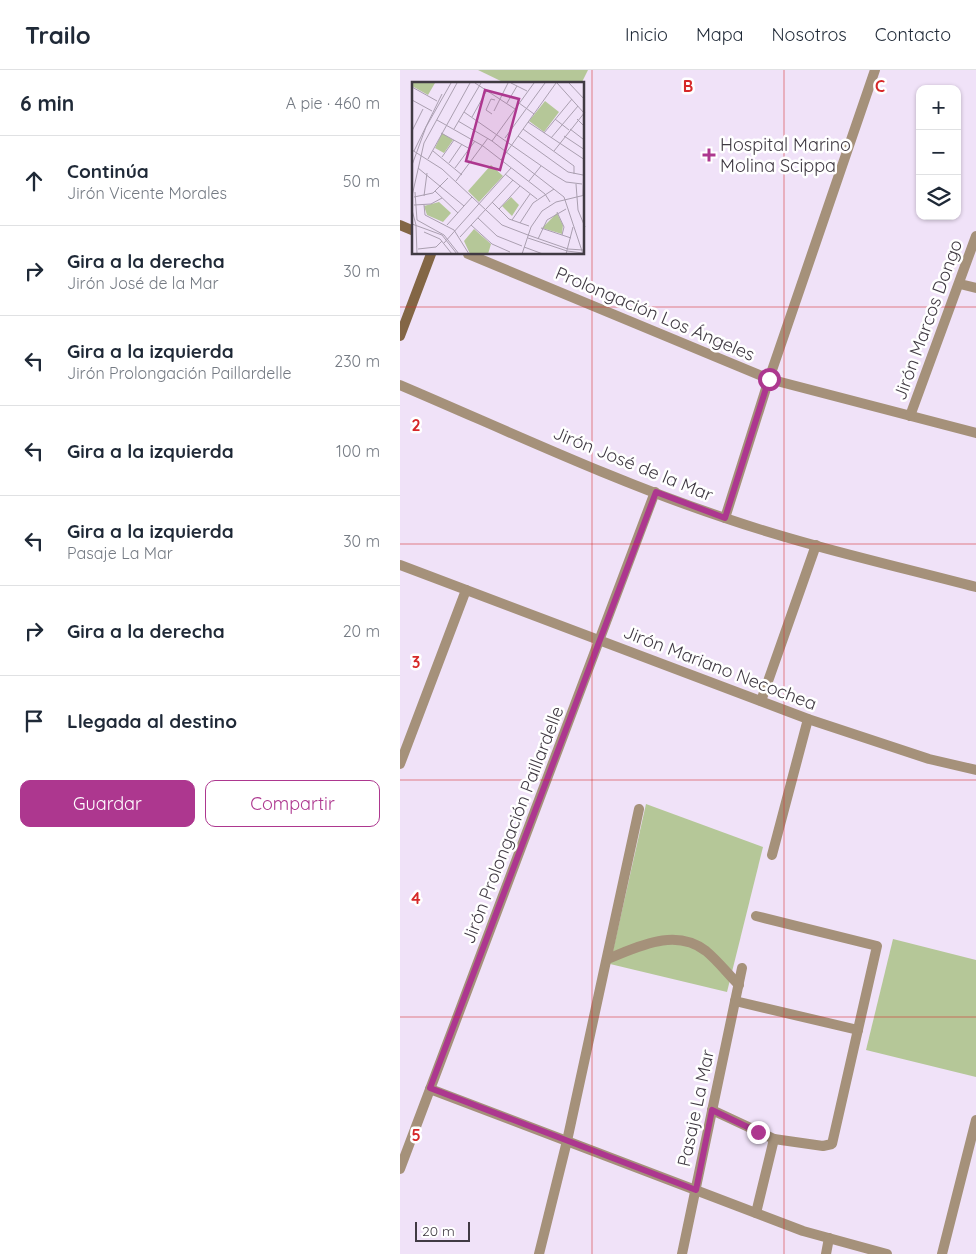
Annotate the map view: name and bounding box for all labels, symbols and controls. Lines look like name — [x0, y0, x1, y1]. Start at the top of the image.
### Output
text: Trailo — [25, 20, 91, 50]
text: Inicio — [625, 23, 668, 46]
text: Mapa — [696, 23, 744, 46]
text: Nosotros — [772, 23, 847, 46]
text: Contacto — [875, 23, 951, 46]
text: B — [683, 76, 693, 96]
text: C — [875, 76, 885, 96]
inset map — [412, 82, 585, 255]
map controls — [916, 85, 961, 220]
button: + — [916, 85, 961, 130]
text: 6 min — [20, 90, 74, 116]
text: A pie · 460 m — [286, 93, 380, 113]
button: − — [916, 130, 961, 175]
place label: Hospital Marino Molina Scippa — [720, 133, 851, 177]
marker: Hospital Marino Molina Scippa — [702, 148, 716, 162]
text: Continúa — [67, 159, 149, 183]
icon: ahead — [20, 167, 48, 195]
text: 50 m — [343, 171, 380, 191]
button: layers — [916, 175, 961, 220]
text: Jirón Vicente Morales — [67, 183, 227, 203]
street label: Jirón Marcos Dongo — [888, 236, 967, 403]
text: Gira a la derecha — [67, 249, 225, 273]
icon: right — [20, 257, 48, 285]
text: 30 m — [343, 261, 380, 281]
street label: Prolongación Los Ángeles — [552, 261, 758, 366]
text: Jirón José de la Mar — [67, 273, 219, 293]
text: Gira a la izquierda — [67, 339, 234, 363]
icon: left — [20, 347, 48, 375]
text: 230 m — [334, 351, 380, 371]
text: Jirón Prolongación Paillardelle — [67, 363, 291, 383]
route start — [758, 368, 781, 391]
text: 2 — [411, 415, 421, 435]
street label: Jirón José de la Mar — [550, 421, 717, 506]
icon: left — [20, 437, 48, 465]
text: Gira a la izquierda — [67, 439, 234, 463]
text: 100 m — [336, 441, 380, 461]
text: Gira a la izquierda — [67, 519, 234, 543]
icon: left — [20, 527, 48, 555]
text: 30 m — [343, 531, 380, 551]
text: Pasaje La Mar — [67, 543, 173, 563]
icon: right — [20, 617, 48, 645]
text: Gira a la derecha — [67, 619, 225, 643]
street label: Jirón Mariano Necochea — [620, 620, 820, 715]
text: 20 m — [343, 621, 380, 641]
text: 3 — [412, 652, 420, 672]
street label: Jirón Prolongación Paillardelle — [457, 703, 569, 947]
icon: arrive — [20, 707, 48, 735]
text: Llegada al destino — [67, 709, 237, 733]
button: Guardar — [20, 780, 195, 827]
button: Compartir — [205, 780, 380, 827]
text: 4 — [411, 888, 421, 908]
street label: Pasaje La Mar — [672, 1047, 719, 1169]
route end — [747, 1121, 770, 1144]
text: 5 — [411, 1125, 421, 1145]
scale bar — [415, 1219, 470, 1242]
text: 20 m — [422, 1222, 455, 1240]

